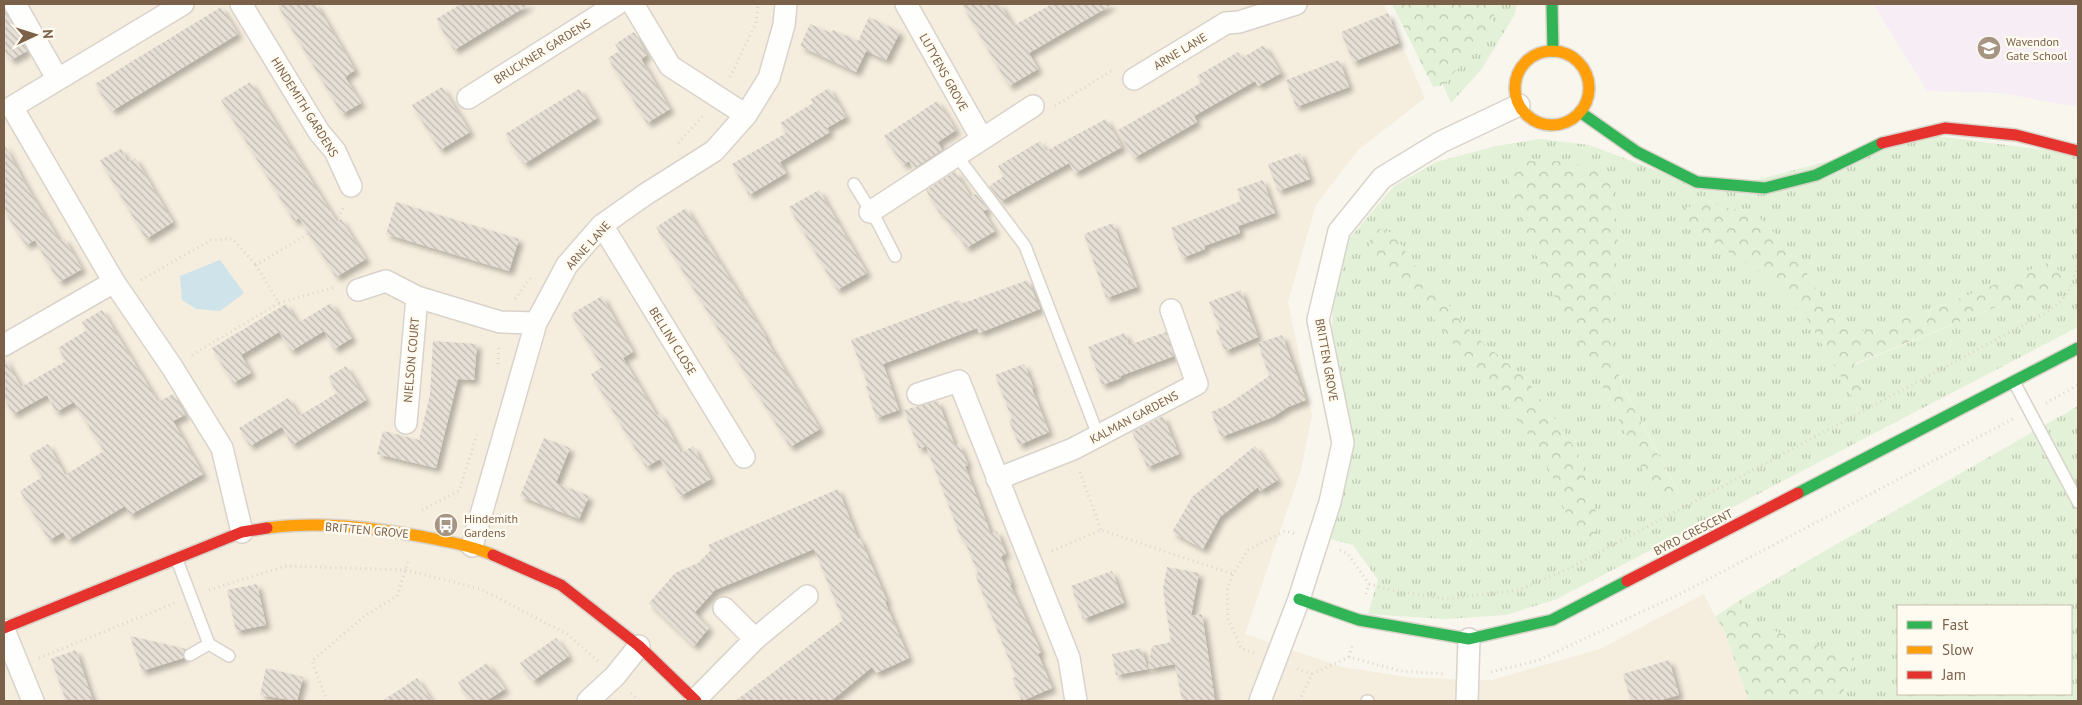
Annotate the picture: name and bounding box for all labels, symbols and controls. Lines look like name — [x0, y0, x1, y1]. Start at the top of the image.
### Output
north arrow — [10, 10, 60, 60]
street label: BRUCKNER GARDENS — [491, 15, 593, 87]
text: N — [39, 29, 57, 39]
street label: ARNE LANE — [1151, 29, 1209, 73]
street label: LUTYENS GROVE — [916, 31, 972, 113]
place label: Wavendon Gate School — [2006, 34, 2068, 63]
school or university icon: Wavendon Gate School — [1976, 35, 2002, 61]
street label: HINDEMITH GARDENS — [268, 54, 342, 160]
street label: ARNE LANE — [562, 218, 614, 272]
street label: BELLINI CLOSE — [646, 304, 700, 378]
street label: NIELSON COURT — [400, 316, 422, 403]
street label: BRITTEN GROVE — [1312, 317, 1342, 403]
street label: KALMAN GARDENS — [1087, 387, 1181, 447]
street label: BYRD CRESCENT — [1651, 505, 1735, 558]
place label: Hindemith Gardens — [464, 511, 518, 540]
bus stop icon: Hindemith Gardens — [433, 512, 459, 538]
street label: BRITTEN GROVE — [324, 519, 410, 541]
legend — [1897, 605, 2072, 695]
text: Fast — [1942, 615, 1969, 634]
text: Slow — [1942, 640, 1973, 659]
text: Jam — [1941, 665, 1966, 684]

